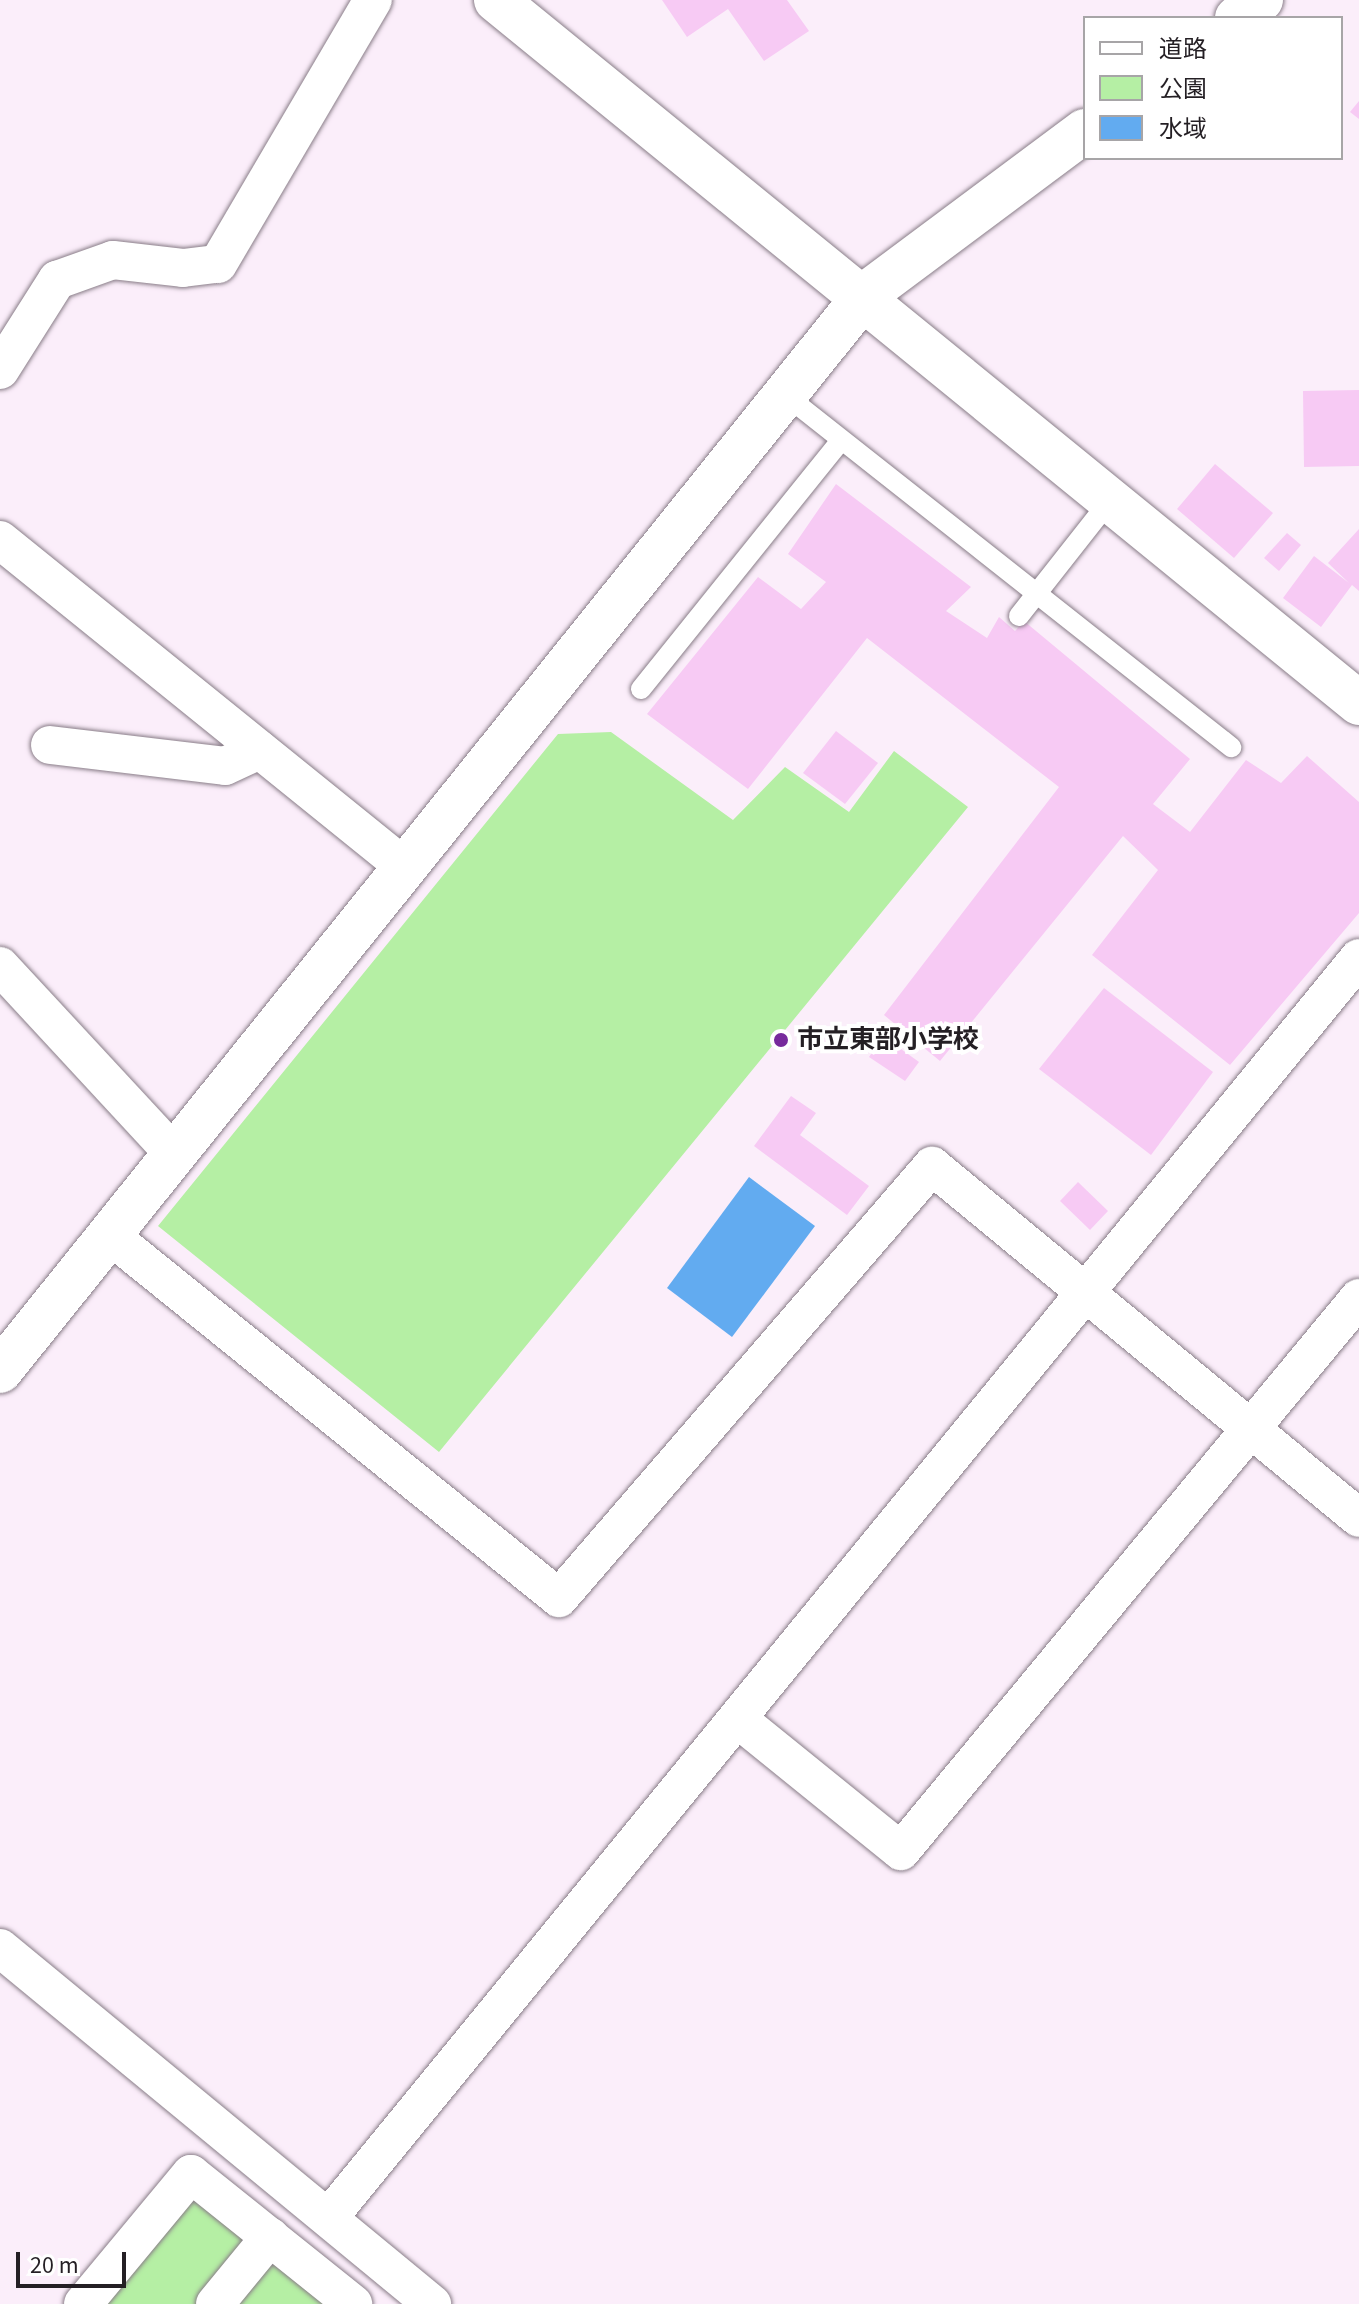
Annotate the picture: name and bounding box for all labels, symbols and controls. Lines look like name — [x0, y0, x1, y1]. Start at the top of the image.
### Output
legend — [1083, 16, 1343, 160]
text: 道路 — [1159, 32, 1207, 67]
text: 公園 — [1159, 72, 1207, 107]
text: 水域 — [1159, 112, 1207, 147]
place label: 市立東部小学校 — [797, 1024, 979, 1056]
marker: 市立東部小学校 — [772, 1031, 790, 1049]
scale bar — [20, 2236, 130, 2286]
text: 20 m — [30, 2248, 79, 2283]

